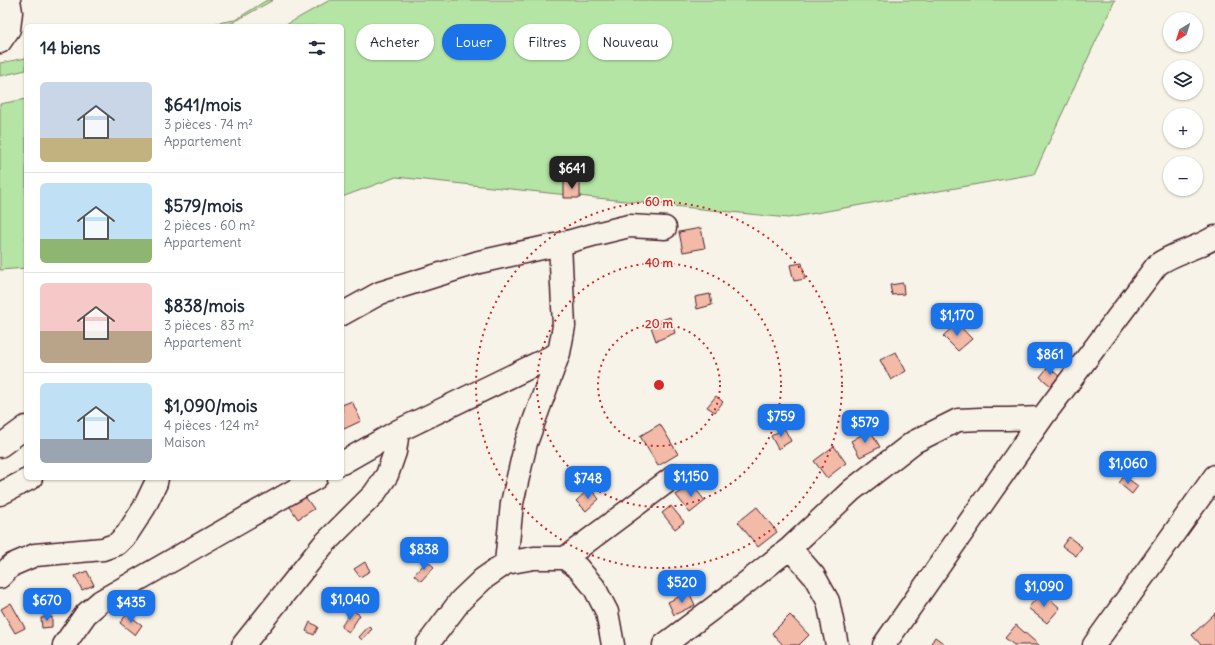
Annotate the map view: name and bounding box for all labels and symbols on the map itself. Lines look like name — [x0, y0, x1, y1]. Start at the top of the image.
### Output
north arrow — [1163, 12, 1203, 52]
pin: $641 — [548, 156, 596, 190]
text: 60 m — [645, 194, 674, 209]
text: 40 m — [645, 255, 674, 270]
pin: $1,170 — [924, 303, 990, 337]
text: 20 m — [645, 316, 673, 331]
pin: $861 — [1026, 342, 1074, 376]
centre of rings — [652, 378, 666, 392]
pin: $759 — [757, 404, 805, 438]
pin: $579 — [841, 410, 889, 444]
pin: $1,060 — [1095, 451, 1161, 485]
pin: $1,150 — [658, 464, 724, 498]
pin: $748 — [564, 466, 612, 500]
pin: $838 — [400, 537, 448, 571]
pin: $520 — [658, 570, 706, 604]
pin: $1,090 — [1011, 574, 1077, 608]
pin: $1,040 — [317, 587, 383, 621]
pin: $670 — [23, 588, 71, 622]
pin: $435 — [107, 590, 155, 624]

